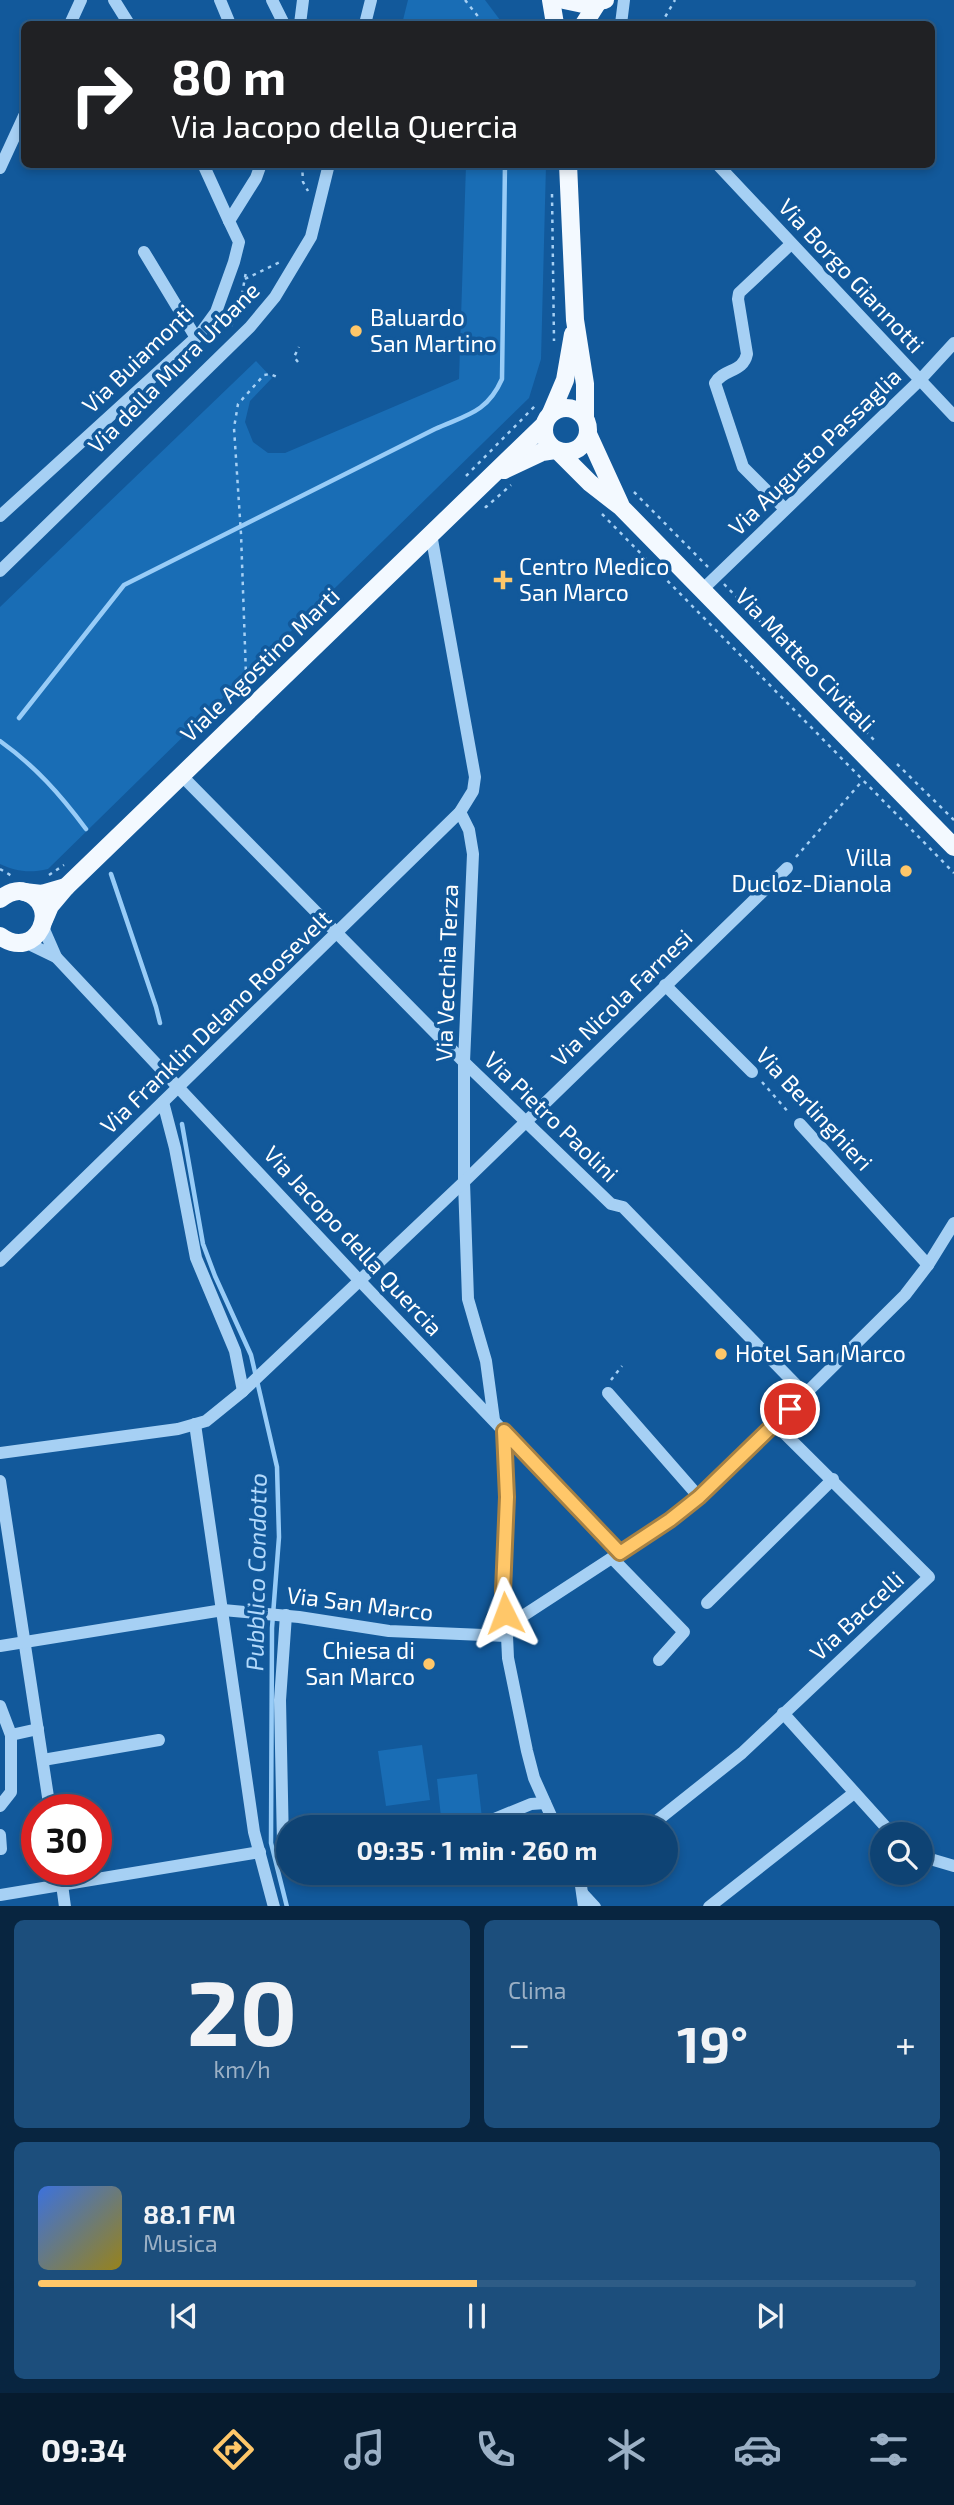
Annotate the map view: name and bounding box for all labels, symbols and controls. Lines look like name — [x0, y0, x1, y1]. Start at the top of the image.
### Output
text: 80 m — [171, 46, 286, 105]
icon: right — [56, 49, 147, 140]
text: Via Jacopo della Quercia — [171, 106, 518, 144]
street label: Via Borgo Giannotti — [773, 192, 930, 358]
street label: Via della Mura Urbane — [82, 276, 265, 459]
street label: Via Buiamonti — [76, 298, 199, 418]
place label: Baluardo San Martino — [370, 303, 497, 357]
marker: Baluardo San Martino — [348, 323, 364, 339]
street label: Via Augusto Passaglia — [722, 362, 906, 541]
place label: Centro Medico San Marco — [519, 552, 669, 606]
marker: Centro Medico San Marco — [493, 570, 513, 590]
street label: Viale Agostino Marti — [174, 581, 345, 747]
street label: Via Matteo Civitali — [730, 582, 881, 737]
place label: Villa Ducloz-Dianola — [731, 843, 892, 897]
marker: Villa Ducloz-Dianola — [898, 863, 914, 879]
street label: Via Vecchia Terza — [429, 884, 463, 1062]
street label: Via Franklin Delano Roosevelt — [94, 903, 337, 1139]
street label: Via Nicola Farnesi — [545, 923, 698, 1072]
street label: Via Berlinghieri — [750, 1041, 879, 1176]
street label: Via Pietro Paolini — [479, 1045, 625, 1187]
street label: Via Jacopo della Quercia — [258, 1140, 449, 1341]
place label: Hotel San Marco — [735, 1339, 906, 1367]
marker: Hotel San Marco — [713, 1346, 729, 1362]
pin — [760, 1379, 820, 1439]
icon: arrive — [771, 1390, 809, 1428]
water label: Pubblico Condotto — [239, 1473, 272, 1671]
street label: Via Baccelli — [804, 1565, 909, 1666]
position arrow — [468, 1576, 542, 1650]
street label: Via San Marco — [285, 1580, 435, 1626]
place label: Chiesa di San Marco — [305, 1636, 415, 1690]
marker: Chiesa di San Marco — [421, 1656, 437, 1672]
speed limit sign: 30 — [21, 1794, 112, 1885]
map controls — [870, 1822, 933, 1885]
button: search — [870, 1822, 933, 1885]
text: 09:35 · 1 min · 260 m — [357, 1834, 597, 1865]
text: 20 — [187, 1955, 297, 2064]
text: Clima — [508, 1976, 566, 2004]
text: 19° — [677, 2011, 748, 2073]
text: − — [508, 2020, 530, 2066]
text: + — [895, 2020, 916, 2066]
text: km/h — [213, 2055, 271, 2083]
text: 88.1 FM — [143, 2198, 236, 2229]
text: Musica — [143, 2229, 218, 2257]
icon: previous — [165, 2297, 203, 2335]
icon: pause — [458, 2297, 496, 2335]
icon: next — [751, 2297, 789, 2335]
icon: directions — [209, 2425, 258, 2474]
icon: music — [340, 2425, 389, 2474]
icon: phone — [471, 2425, 520, 2474]
icon: climate — [602, 2425, 651, 2474]
icon: car — [733, 2425, 782, 2474]
icon: filters — [864, 2425, 913, 2474]
text: 09:34 — [41, 2430, 127, 2468]

